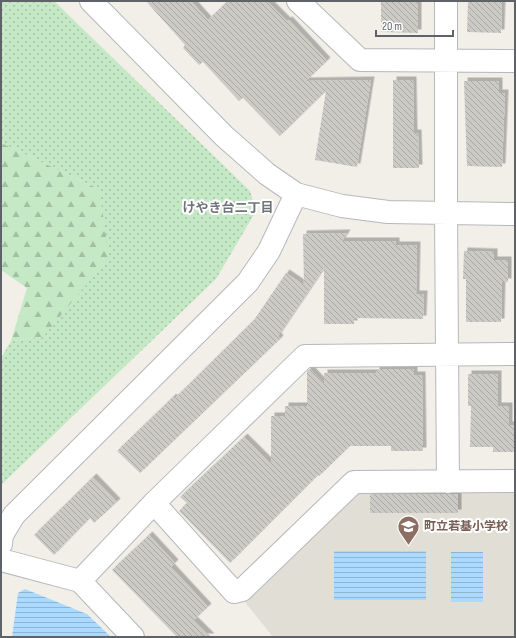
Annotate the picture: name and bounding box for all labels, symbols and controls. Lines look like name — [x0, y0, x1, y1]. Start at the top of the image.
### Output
scale bar — [376, 12, 453, 38]
text: 20 m — [382, 19, 402, 34]
district label: けやき台二丁目 — [182, 200, 274, 216]
school or university icon: 町立若基小学校 — [395, 513, 421, 546]
place label: 町立若基小学校 — [424, 519, 508, 534]

